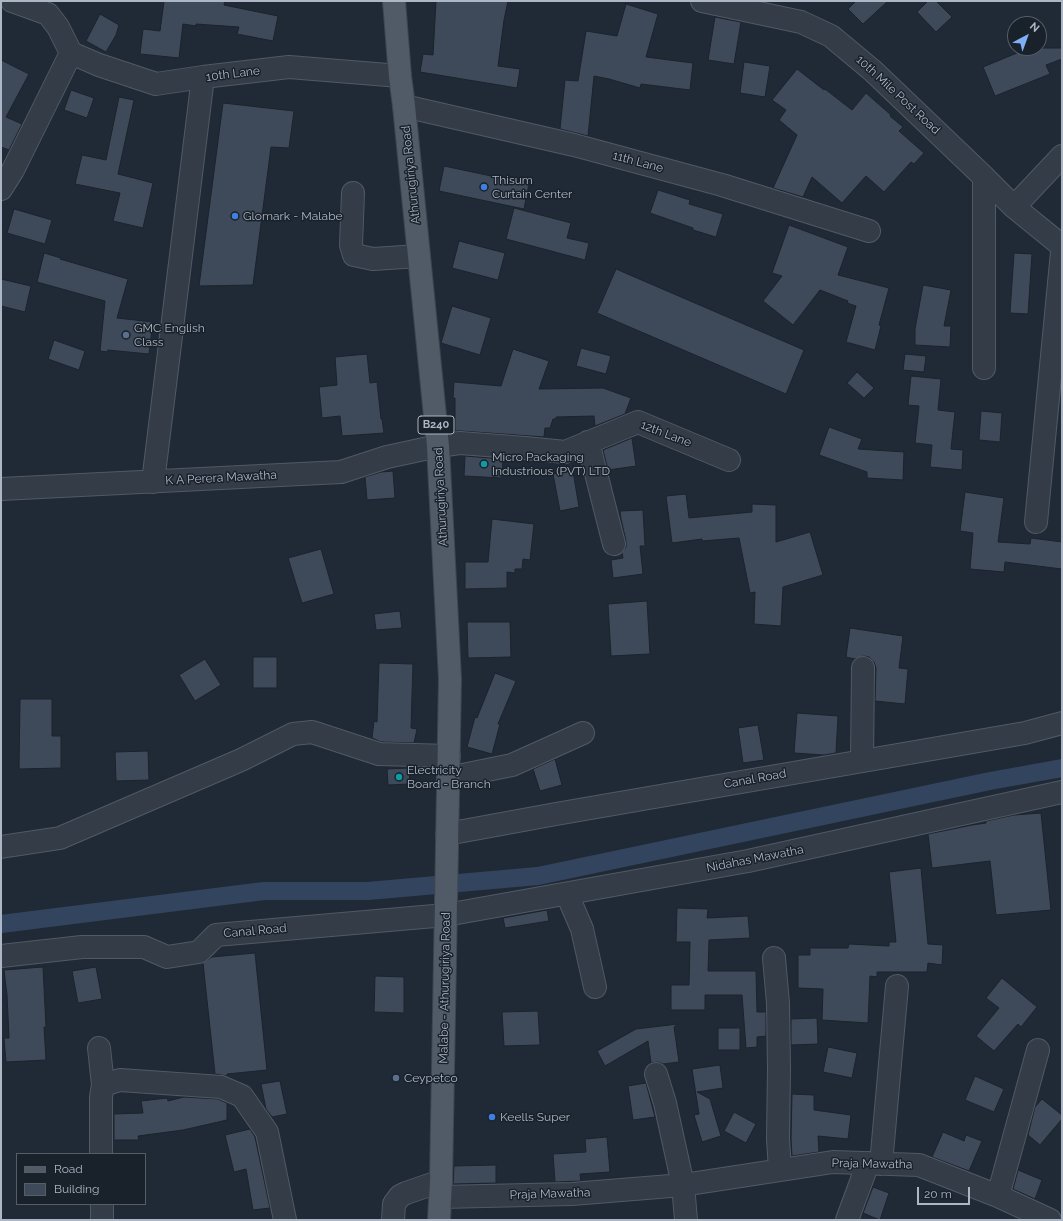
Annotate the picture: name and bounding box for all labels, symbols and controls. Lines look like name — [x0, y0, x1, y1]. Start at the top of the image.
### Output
north arrow — [1007, 16, 1047, 56]
text: N — [1027, 20, 1042, 35]
street label: 10th Mile Post Road — [853, 52, 943, 138]
street label: 10th Lane — [205, 64, 261, 84]
street label: Athurugiriya Road — [399, 125, 423, 225]
street label: 11th Lane — [611, 148, 665, 176]
place label: Thisum Curtain Center — [492, 173, 572, 201]
marker: Thisum Curtain Center — [479, 182, 489, 192]
place label: Glomark - Malabe — [243, 209, 343, 223]
marker: Glomark - Malabe — [230, 211, 240, 221]
place label: GMC English Class — [134, 321, 205, 349]
marker: GMC English Class — [121, 330, 131, 340]
road number: B240 — [418, 416, 454, 434]
street label: 12th Lane — [639, 418, 693, 450]
street label: Athurugiriya Road — [431, 447, 451, 547]
place label: Micro Packaging Industrious (PVT) LTD — [492, 450, 610, 478]
marker: Micro Packaging Industrious (PVT) LTD — [479, 459, 489, 469]
street label: K A Perera Mawatha — [165, 468, 277, 488]
place label: Electricity Board - Branch — [407, 763, 491, 791]
street label: Canal Road — [723, 766, 787, 792]
marker: Electricity Board - Branch — [394, 772, 404, 782]
street label: Nidahas Mawatha — [705, 843, 805, 875]
street label: Malabe - Athurugiriya Road — [436, 912, 454, 1064]
street label: Canal Road — [223, 921, 287, 941]
place label: Ceypetco — [404, 1071, 458, 1085]
marker: Ceypetco — [391, 1073, 401, 1083]
place label: Keells Super — [500, 1110, 570, 1124]
marker: Keells Super — [487, 1112, 497, 1122]
legend — [16, 1153, 146, 1205]
street label: Praja Mawatha — [831, 1156, 913, 1172]
text: Road — [54, 1162, 83, 1176]
scale bar — [919, 1179, 972, 1205]
text: Building — [54, 1182, 100, 1196]
street label: Praja Mawatha — [509, 1185, 591, 1203]
text: 20 m — [924, 1187, 952, 1201]

